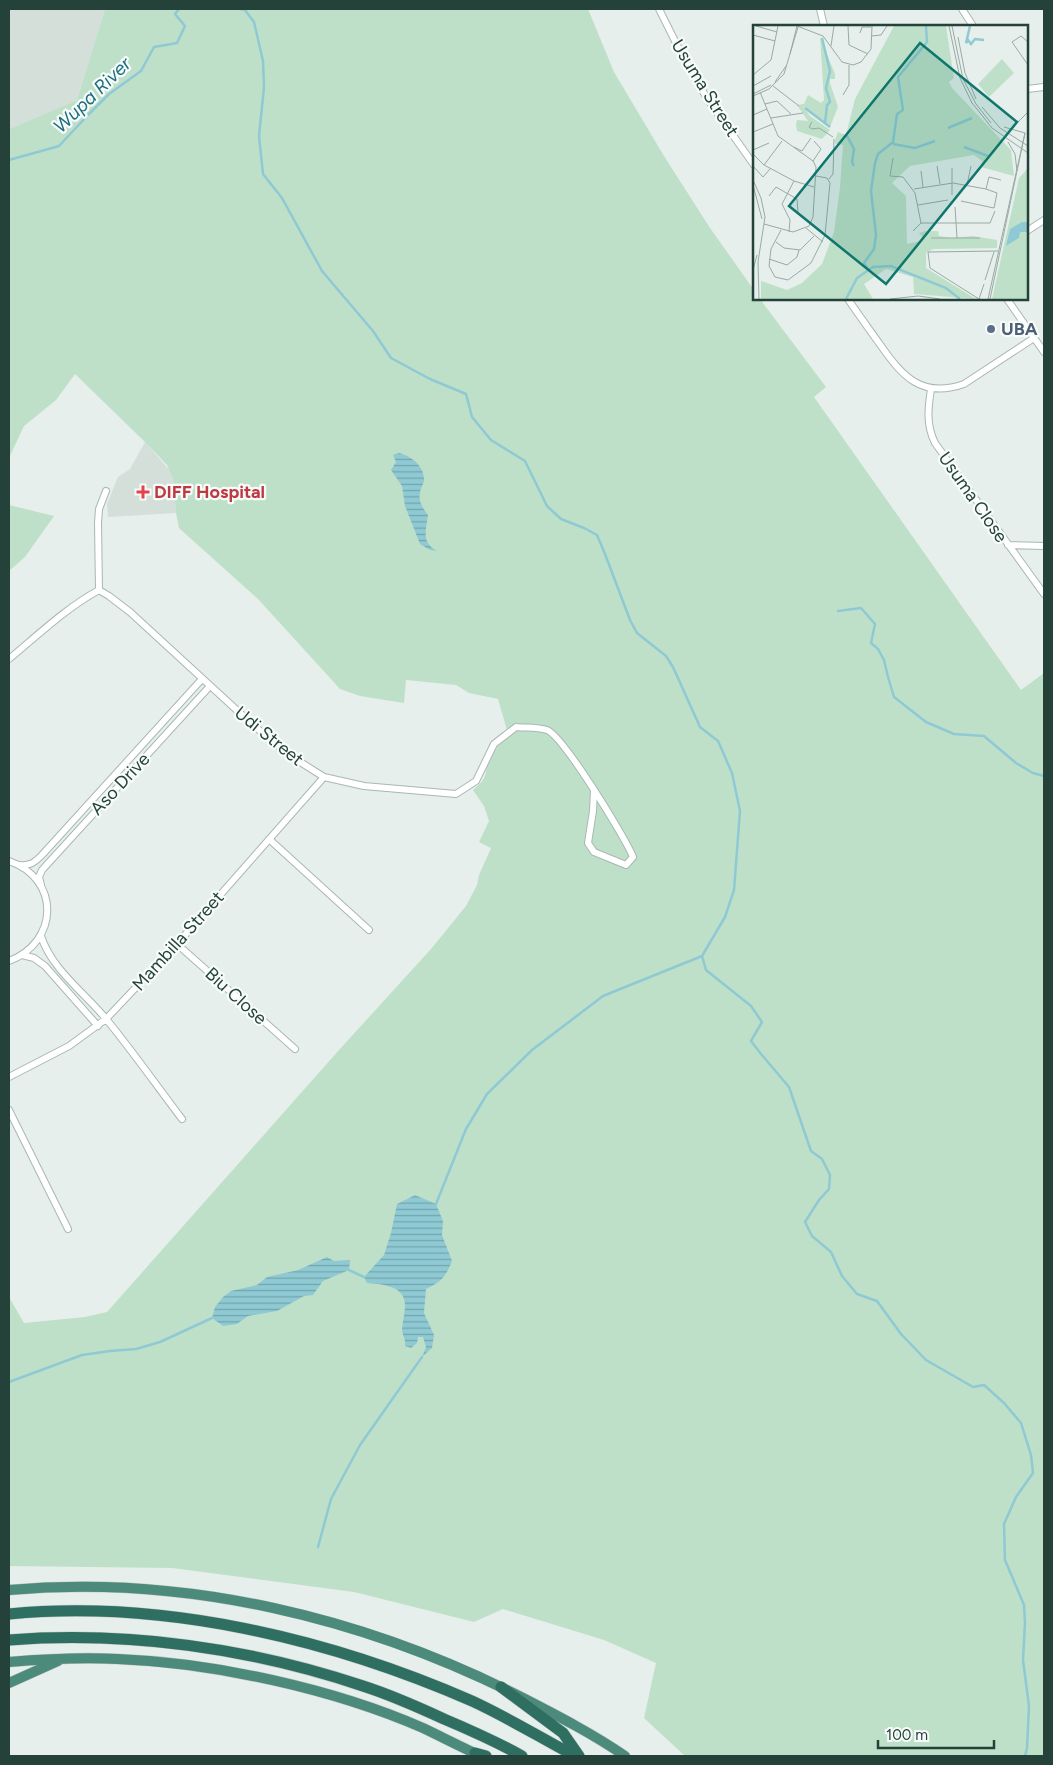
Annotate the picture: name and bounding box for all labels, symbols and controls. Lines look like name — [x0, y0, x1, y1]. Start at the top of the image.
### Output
inset map — [753, 25, 1028, 300]
street label: Usuma Street — [666, 35, 744, 141]
water label: Wupa River — [48, 52, 136, 138]
place label: UBA — [1001, 318, 1038, 340]
marker: UBA — [985, 323, 997, 335]
street label: Usuma Close — [934, 447, 1012, 547]
place label: DIFF Hospital — [154, 481, 265, 503]
marker: DIFF Hospital — [136, 485, 150, 499]
street label: Udi Street — [230, 702, 308, 771]
street label: Aso Drive — [86, 748, 154, 820]
street label: Mambilla Street — [128, 887, 229, 995]
street label: Biu Close — [201, 963, 271, 1029]
scale bar — [878, 1718, 994, 1750]
text: 100 m — [886, 1726, 928, 1744]

